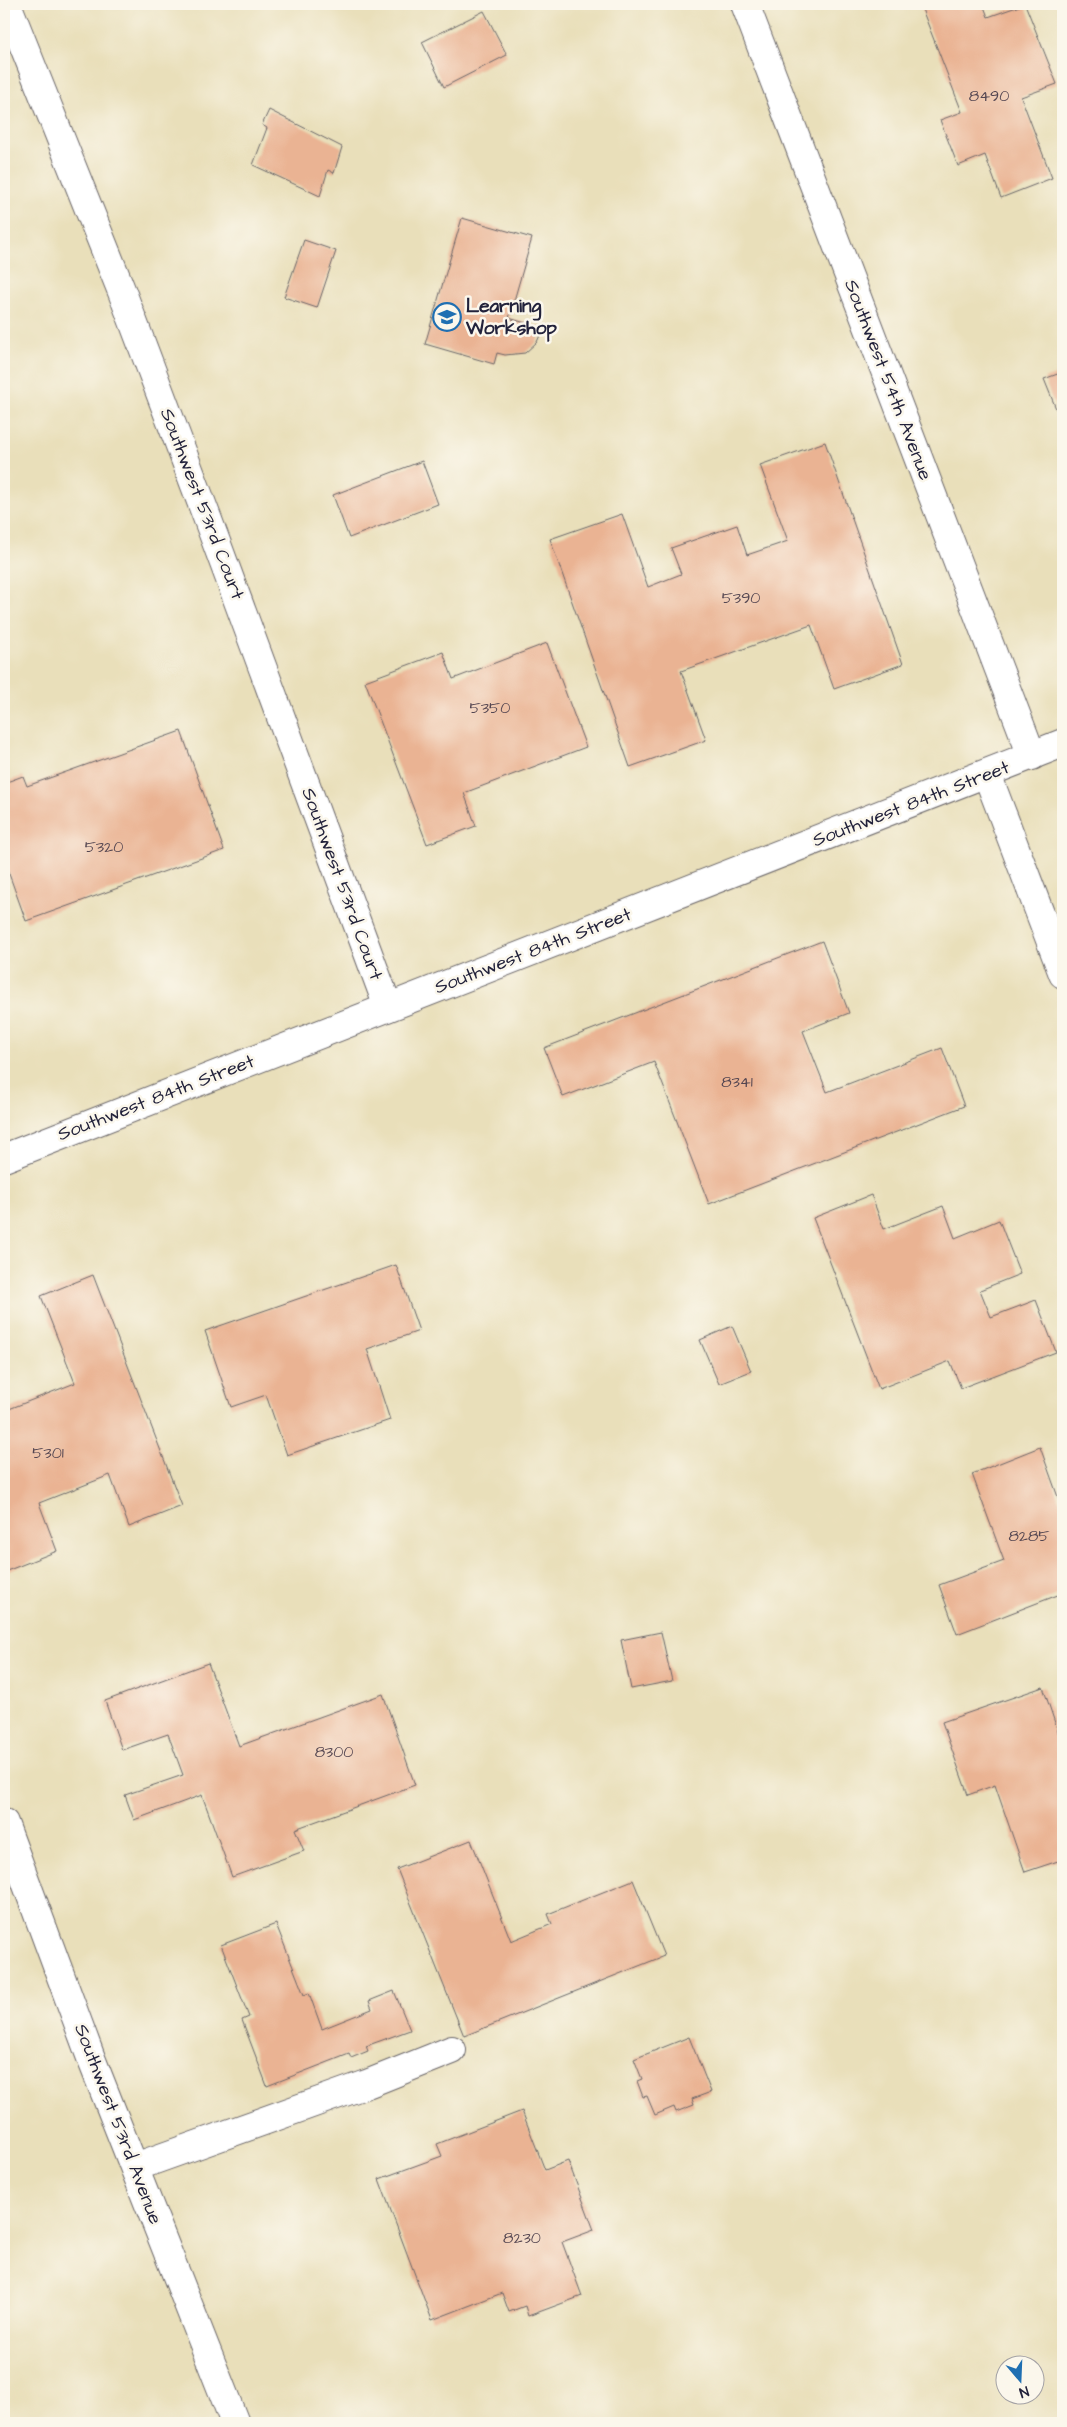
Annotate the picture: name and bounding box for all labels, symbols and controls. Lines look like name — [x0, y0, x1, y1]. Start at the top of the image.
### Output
house number: 8490 — [969, 85, 1009, 107]
street label: Southwest 54th Avenue — [837, 276, 939, 484]
place label: Learning Workshop — [465, 293, 557, 342]
school or university icon: Learning Workshop — [432, 302, 462, 332]
street label: Southwest 53rd Court — [153, 404, 251, 604]
house number: 5390 — [722, 587, 760, 609]
house number: 5350 — [470, 697, 510, 719]
street label: Southwest 84th Street — [809, 754, 1014, 854]
street label: Southwest 53rd Court — [295, 784, 390, 984]
house number: 5320 — [85, 836, 123, 858]
street label: Southwest 84th Street — [431, 901, 636, 1001]
street label: Southwest 84th Street — [54, 1048, 259, 1148]
house number: 8341 — [721, 1071, 753, 1093]
house number: 5301 — [32, 1442, 64, 1464]
house number: 8285 — [1008, 1525, 1050, 1547]
house number: 8300 — [315, 1741, 353, 1763]
street label: Southwest 53rd Avenue — [67, 2020, 169, 2228]
house number: 8230 — [503, 2227, 541, 2249]
north arrow — [994, 2354, 1044, 2404]
text: N — [1016, 2380, 1031, 2402]

